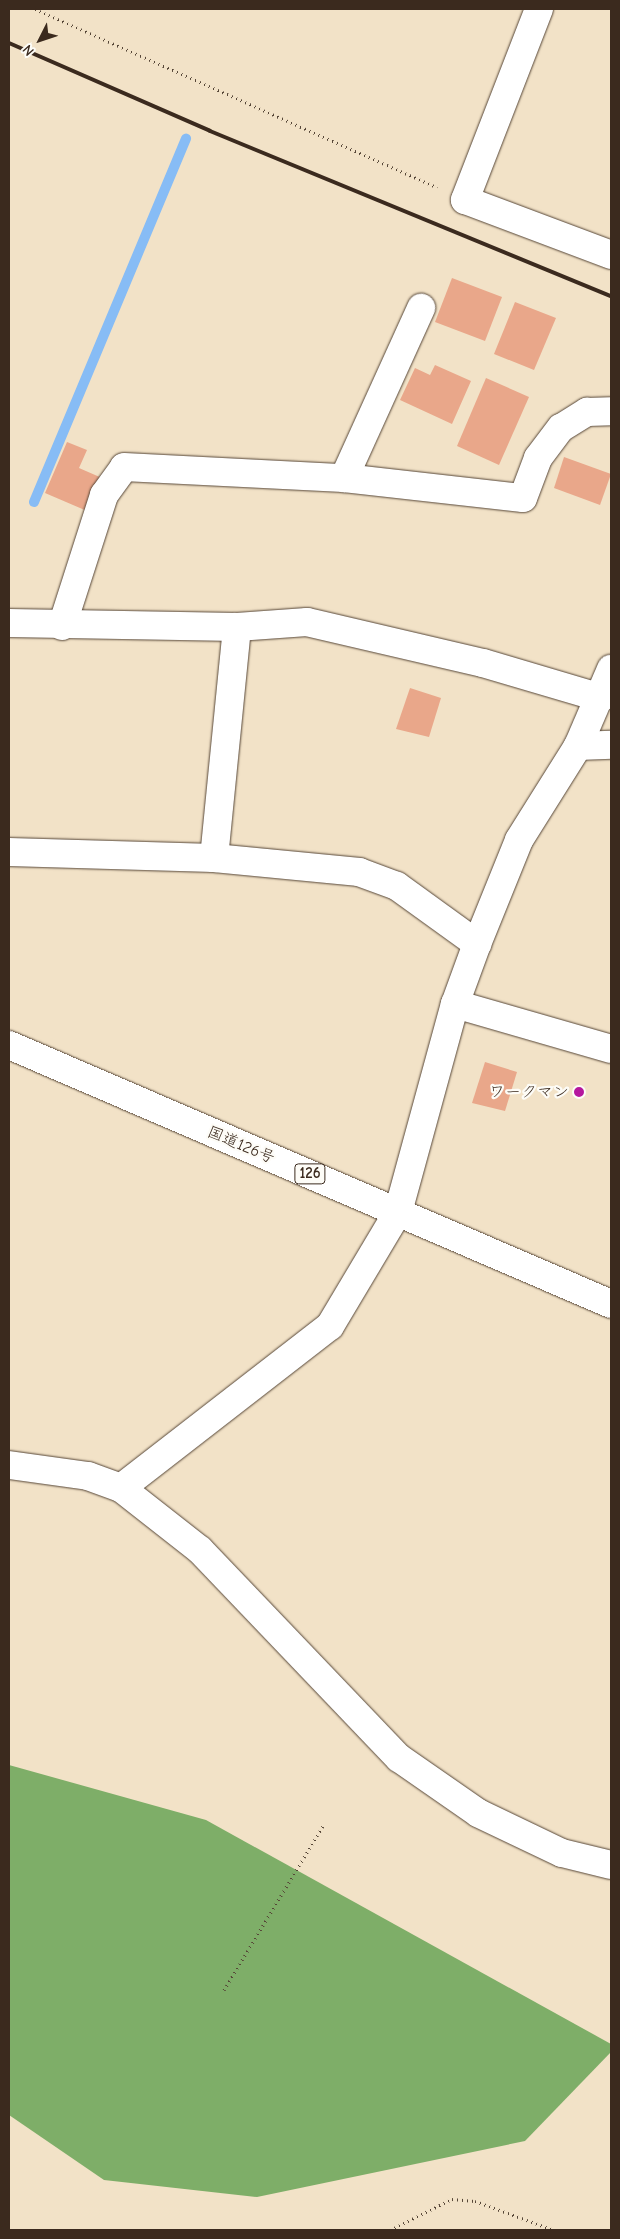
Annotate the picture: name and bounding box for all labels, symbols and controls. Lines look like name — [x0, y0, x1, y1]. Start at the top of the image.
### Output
north arrow — [15, 15, 65, 65]
text: N — [19, 41, 38, 59]
place label: ワークマン — [489, 1082, 569, 1102]
marker: ワークマン — [573, 1086, 585, 1098]
street label: 国道126号 — [204, 1122, 278, 1168]
road number: 126 — [294, 1162, 326, 1186]

